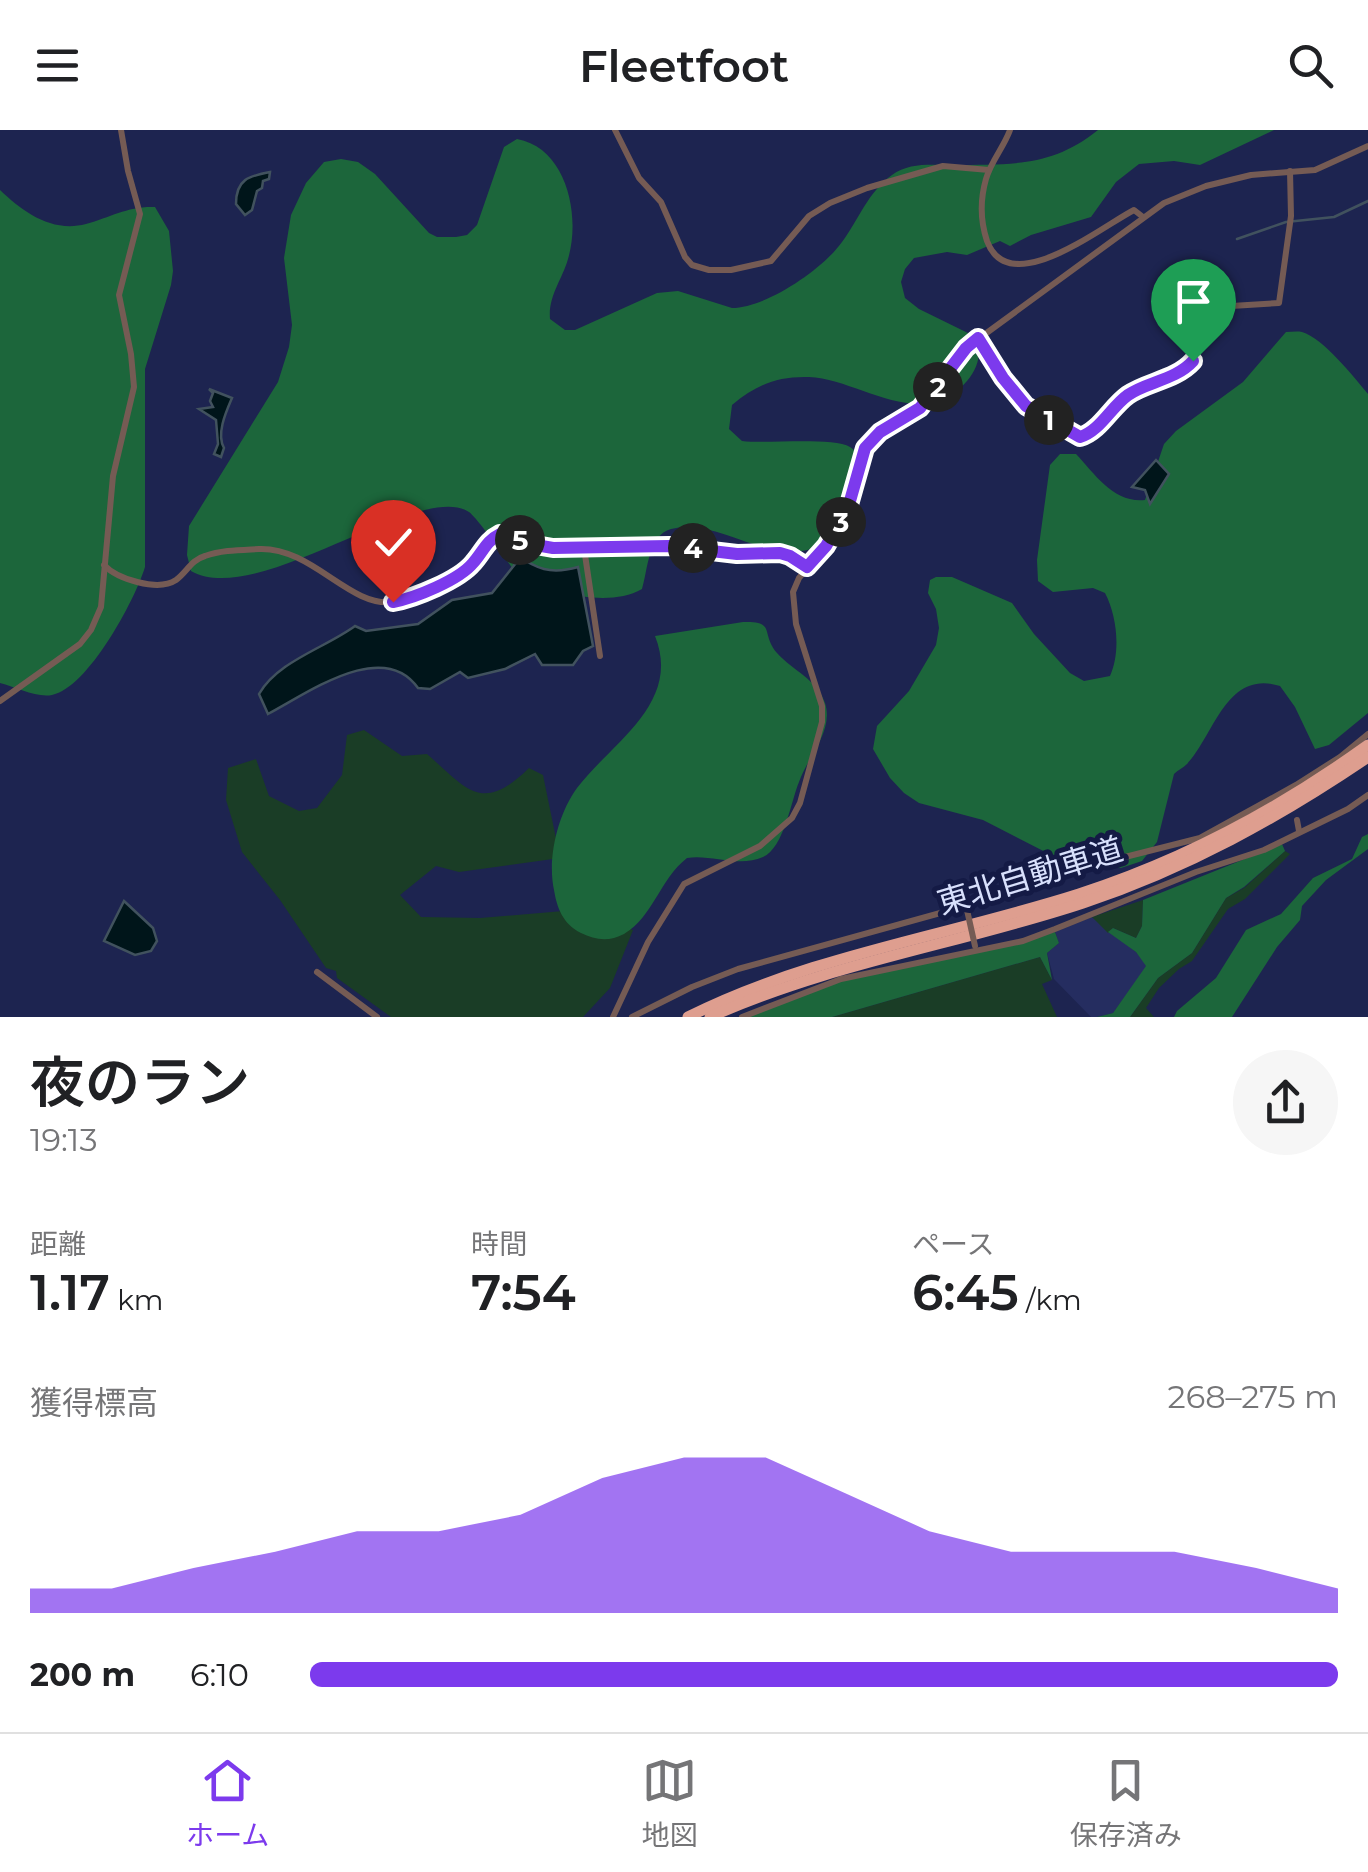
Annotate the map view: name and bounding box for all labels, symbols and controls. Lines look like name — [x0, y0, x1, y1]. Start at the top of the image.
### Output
icon: menu — [30, 38, 85, 93]
text: Fleetfoot — [579, 38, 789, 93]
icon: search — [1283, 38, 1338, 93]
pin — [1151, 259, 1236, 362]
icon: arrive — [1166, 274, 1221, 329]
pin: 2 — [913, 362, 963, 412]
text: 2 — [930, 370, 946, 404]
pin: 1 — [1024, 395, 1074, 445]
text: 1 — [1044, 403, 1054, 437]
pin: 3 — [816, 497, 866, 547]
pin — [351, 500, 436, 603]
text: 3 — [833, 505, 849, 539]
icon: check — [366, 515, 421, 570]
pin: 5 — [495, 515, 545, 565]
text: 5 — [512, 523, 528, 557]
pin: 4 — [668, 523, 718, 573]
text: 4 — [683, 531, 703, 565]
street label: 東北自動車道 — [932, 829, 1127, 922]
text: 夜のラン — [30, 1049, 250, 1116]
button: share — [1233, 1050, 1338, 1155]
text: 19:13 — [30, 1120, 97, 1159]
text: 距離 — [30, 1227, 86, 1261]
text: 時間 — [471, 1227, 527, 1261]
text: ペース — [912, 1227, 995, 1261]
text: 1.17 — [30, 1262, 110, 1323]
text: 7:54 — [471, 1262, 576, 1323]
text: 6:45 — [912, 1262, 1019, 1323]
text: km — [110, 1283, 164, 1317]
text: /km — [1019, 1283, 1082, 1317]
text: 268–275 m — [1168, 1377, 1338, 1416]
text: 獲得標高 — [30, 1383, 158, 1422]
text: 200 m — [30, 1655, 135, 1694]
text: 6:10 — [190, 1655, 249, 1694]
tab: ホーム — [186, 1753, 269, 1853]
tab: 地図 — [642, 1753, 698, 1853]
tab: 保存済み — [1070, 1753, 1182, 1853]

